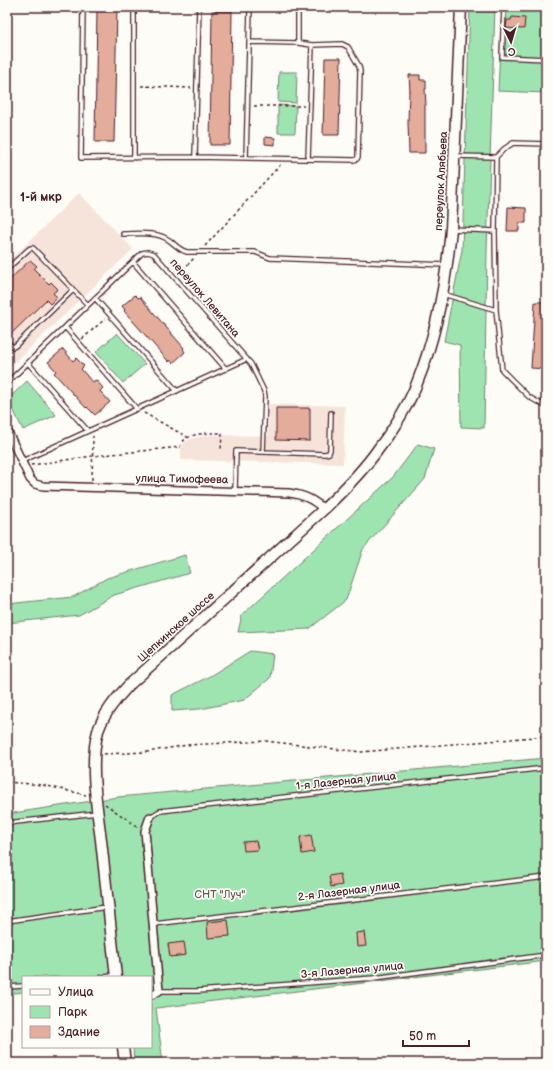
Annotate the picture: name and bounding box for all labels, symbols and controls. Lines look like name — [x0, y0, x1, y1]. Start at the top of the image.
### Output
north arrow — [491, 22, 531, 62]
text: С — [507, 45, 516, 58]
street label: переулок Алябьева — [432, 130, 450, 231]
district label: 1-й мкр — [20, 190, 62, 205]
street label: переулок Левитана — [167, 256, 243, 340]
street label: улица Тимофеева — [136, 472, 229, 486]
street label: Щепкинское шоссе — [135, 589, 217, 665]
street label: 1-я Лазерная улица — [295, 769, 397, 793]
street label: 2-я Лазерная улица — [297, 878, 401, 904]
park label: СНТ "Луч" — [195, 888, 245, 901]
street label: 3-я Лазерная улица — [300, 959, 404, 981]
legend — [22, 976, 152, 1048]
text: Улица — [58, 985, 94, 1000]
text: Парк — [58, 1005, 88, 1020]
scale bar — [403, 1022, 469, 1048]
text: Здание — [58, 1025, 100, 1040]
text: 50 m — [409, 1029, 436, 1044]

